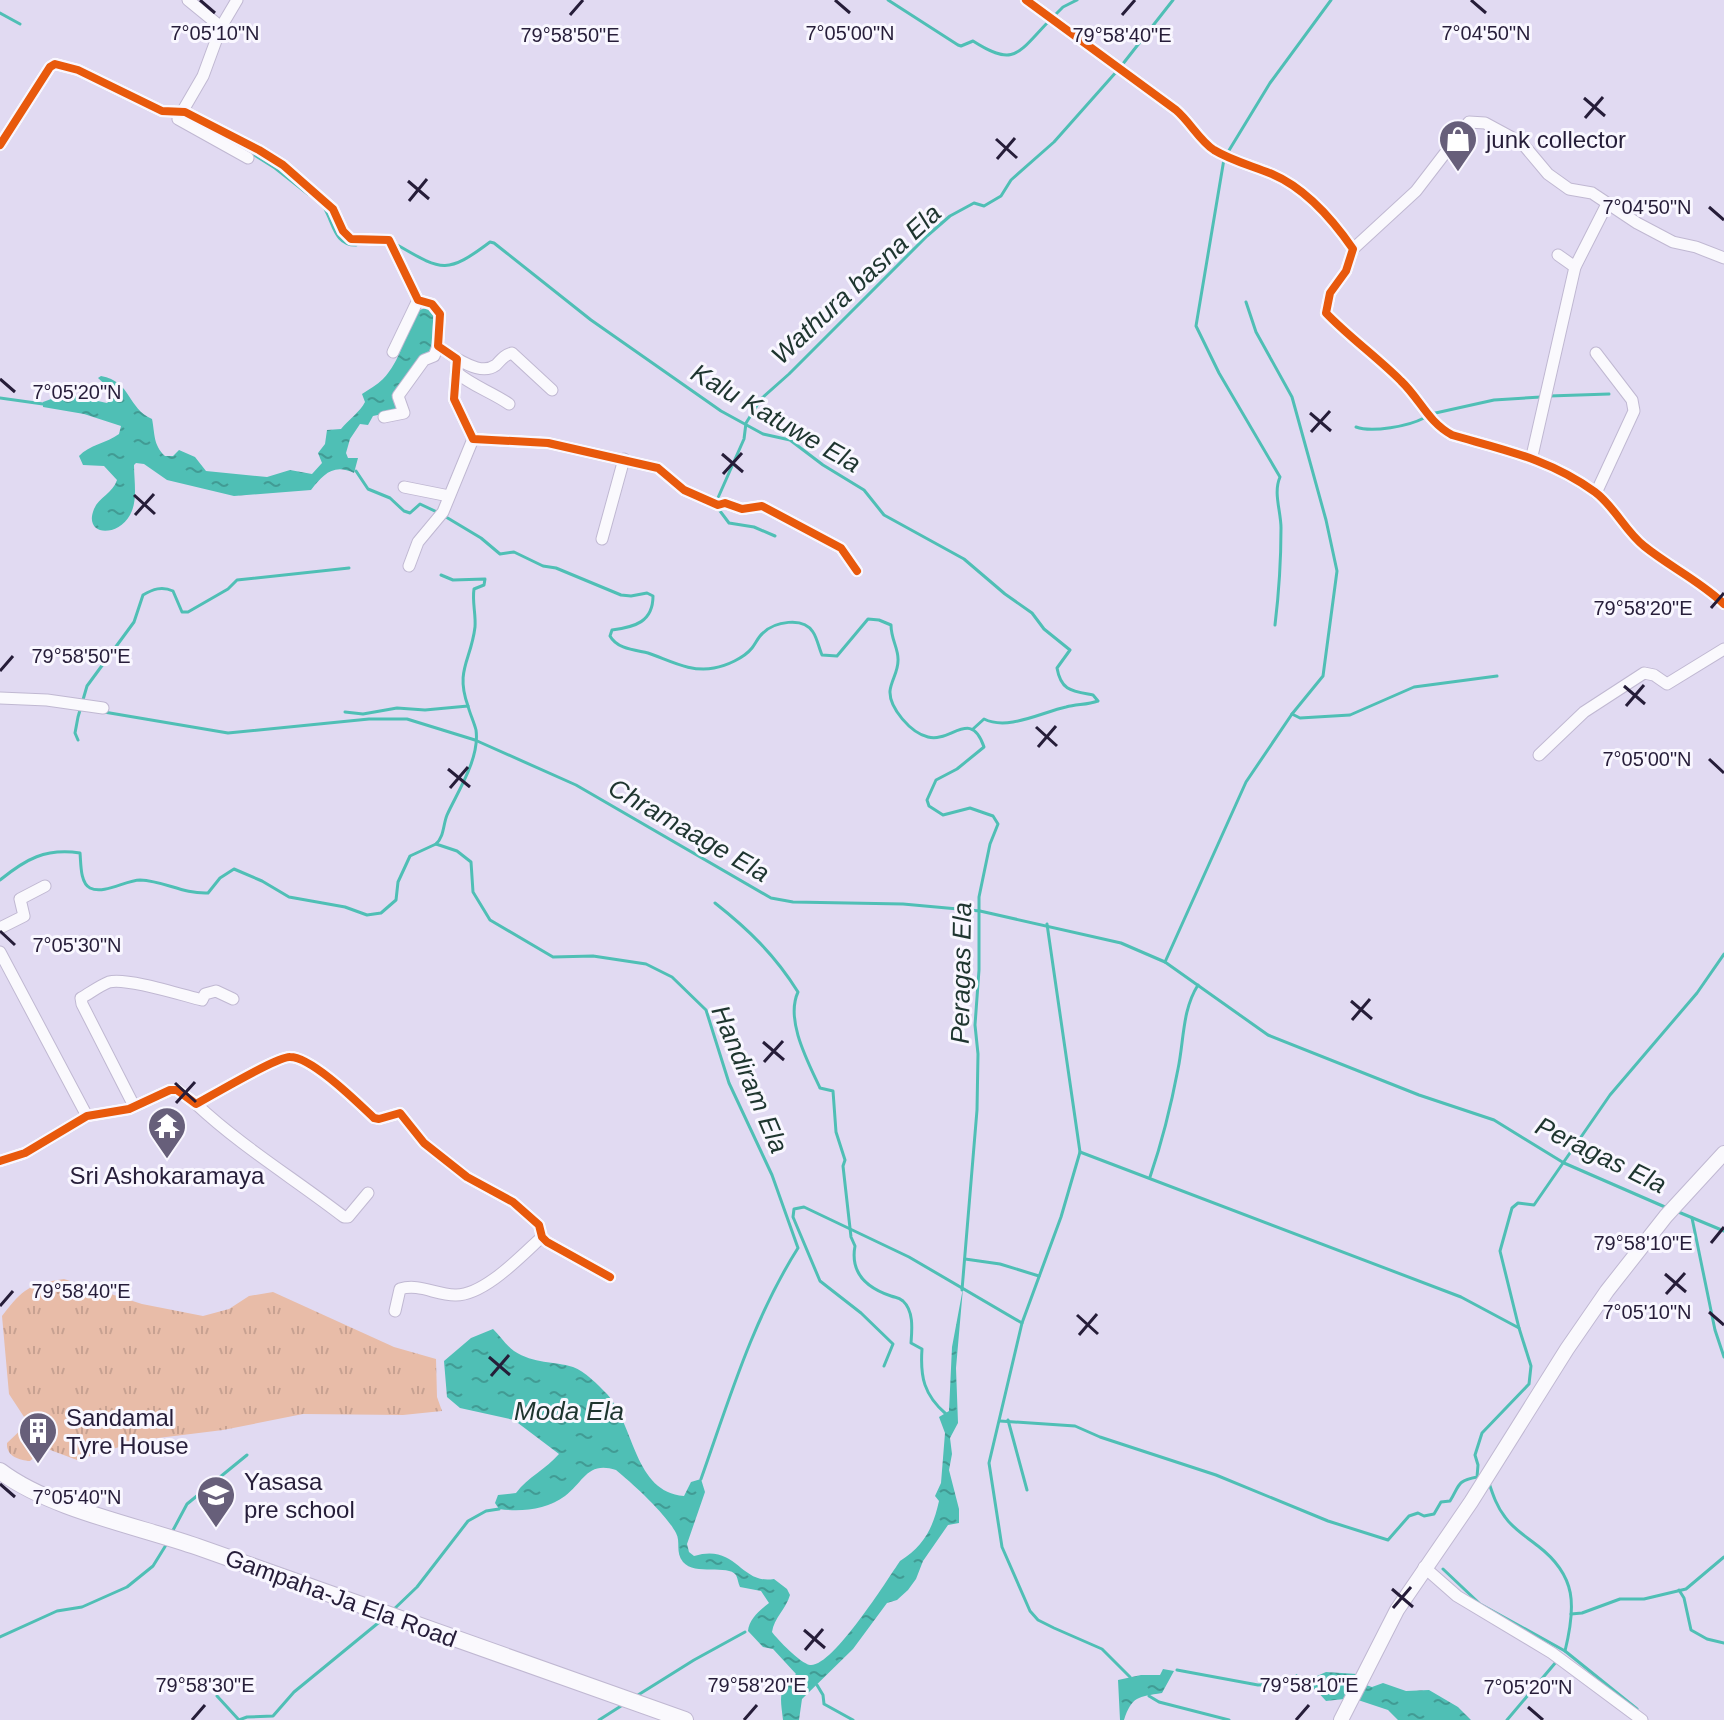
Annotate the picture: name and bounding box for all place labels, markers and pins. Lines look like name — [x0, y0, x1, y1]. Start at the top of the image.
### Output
shop icon: junk collector — [1437, 118, 1479, 173]
place label: junk collector — [1485, 126, 1626, 153]
temple icon: Sri Ashokaramaya — [146, 1105, 188, 1160]
place label: Sri Ashokaramaya — [70, 1162, 265, 1189]
place label: Sandamal Tyre House — [66, 1404, 189, 1459]
building icon: Sandamal Tyre House — [17, 1410, 59, 1465]
place label: Yasasa pre school — [244, 1468, 355, 1523]
school or university icon: Yasasa pre school — [195, 1474, 237, 1529]

